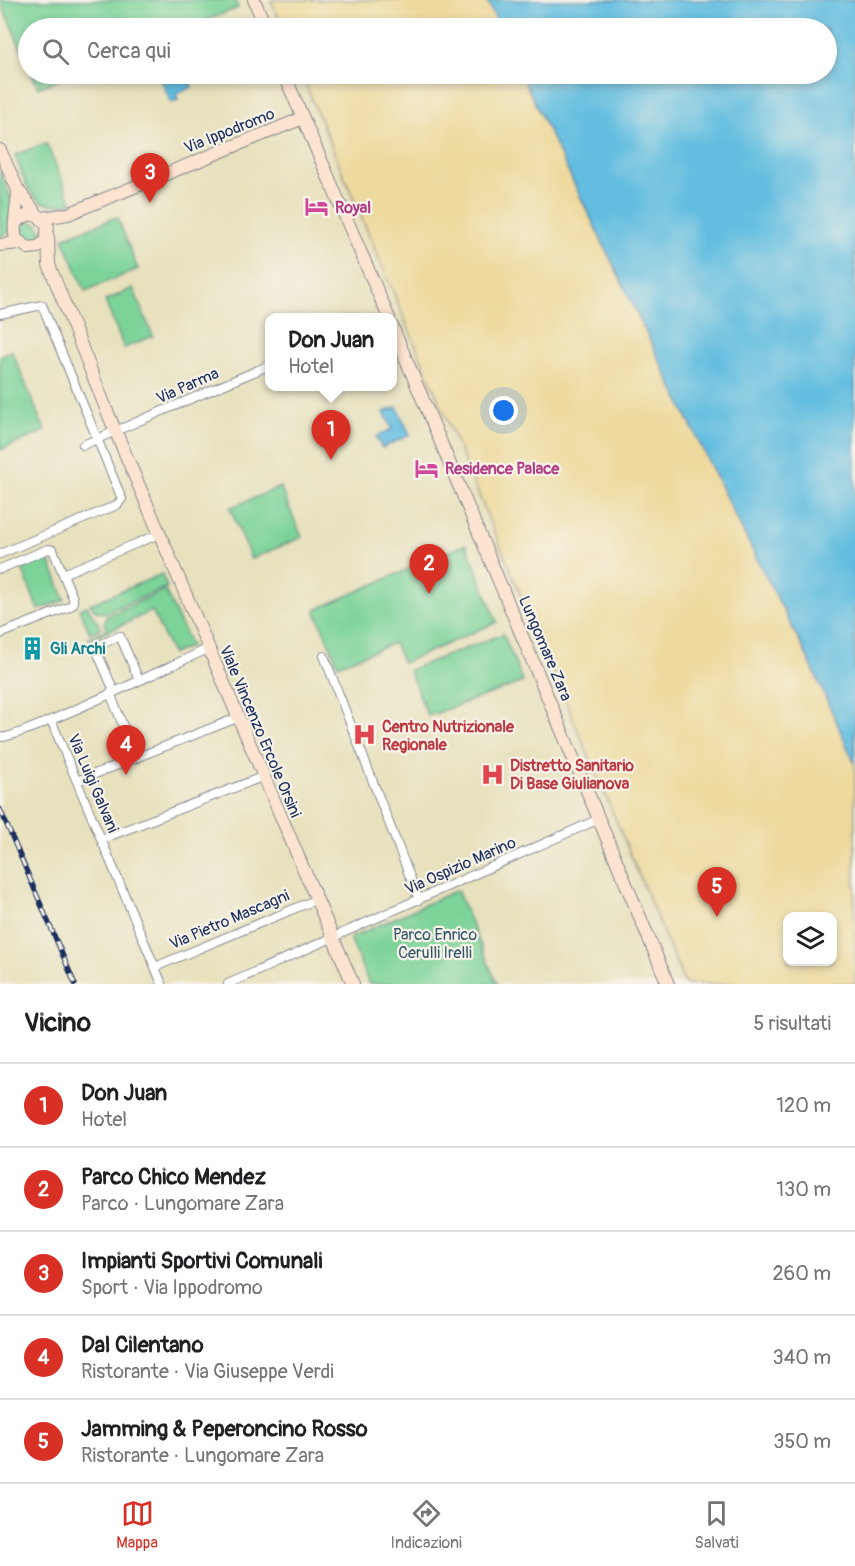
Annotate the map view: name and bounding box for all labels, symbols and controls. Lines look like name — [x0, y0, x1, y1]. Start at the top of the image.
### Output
search box — [18, 18, 837, 84]
icon: search — [39, 35, 72, 68]
text: Cerca qui — [87, 37, 171, 65]
street label: Via Ippodromo — [181, 104, 278, 158]
pin: 3 — [130, 154, 170, 203]
hotel icon: Royal — [304, 194, 330, 220]
place label: Royal — [335, 198, 371, 218]
popup — [265, 313, 397, 391]
text: Don Juan — [288, 326, 374, 354]
text: Hotel — [288, 354, 334, 379]
street label: Via Parma — [153, 363, 222, 409]
your location — [489, 396, 518, 425]
pin: 1 — [312, 410, 350, 460]
hotel icon: Residence Palace — [414, 455, 440, 481]
place label: Residence Palace — [445, 459, 560, 479]
pin: 2 — [410, 544, 448, 594]
street label: Lungomare Zara — [514, 593, 576, 704]
building icon: Gli Archi — [19, 635, 45, 661]
place label: Gli Archi — [50, 639, 105, 659]
street label: Viale Vincenzo Ercole Orsini — [215, 642, 305, 821]
place label: Centro Nutrizionale Regionale — [382, 717, 515, 755]
hospital icon: Centro Nutrizionale Regionale — [351, 722, 377, 748]
pin: 4 — [106, 726, 146, 775]
street label: Via Luigi Galvani — [63, 731, 123, 836]
place label: Distretto Sanitario Di Base Giulianova — [510, 756, 634, 794]
hospital icon: Distretto Sanitario Di Base Giulianova — [479, 761, 505, 787]
street label: Via Ospizio Marino — [402, 832, 519, 899]
pin: 5 — [698, 868, 736, 917]
street label: Via Pietro Mascagni — [166, 886, 293, 954]
map controls — [783, 912, 837, 966]
button: layers — [783, 912, 837, 966]
park label: Parco Enrico Cerulli Irelli — [393, 925, 477, 963]
text: Vicino — [24, 1007, 91, 1039]
text: 5 risultati — [753, 1011, 831, 1036]
text: Don Juan — [81, 1079, 167, 1107]
text: 1 — [40, 1093, 47, 1118]
text: 120 m — [776, 1093, 831, 1118]
text: Hotel — [81, 1107, 127, 1132]
text: Parco Chico Mendez — [81, 1163, 266, 1191]
text: 2 — [38, 1177, 49, 1202]
text: 130 m — [776, 1177, 831, 1202]
text: Parco · Lungomare Zara — [81, 1191, 284, 1216]
text: Impianti Sportivi Comunali — [81, 1247, 322, 1275]
text: 3 — [38, 1261, 49, 1286]
text: 260 m — [772, 1261, 831, 1286]
text: Sport · Via Ippodromo — [81, 1275, 263, 1300]
text: Dal Cilentano — [81, 1331, 204, 1359]
text: 4 — [38, 1345, 49, 1370]
text: 340 m — [772, 1345, 831, 1370]
text: Ristorante · Via Giuseppe Verdi — [81, 1359, 334, 1384]
text: Jamming & Peperoncino Rosso — [81, 1415, 367, 1443]
text: 5 — [38, 1429, 49, 1454]
text: 350 m — [773, 1429, 831, 1454]
text: Ristorante · Lungomare Zara — [81, 1443, 324, 1468]
tab: Mappa — [116, 1497, 158, 1553]
tab: Indicazioni — [391, 1497, 462, 1553]
tab: Salvati — [695, 1497, 739, 1553]

